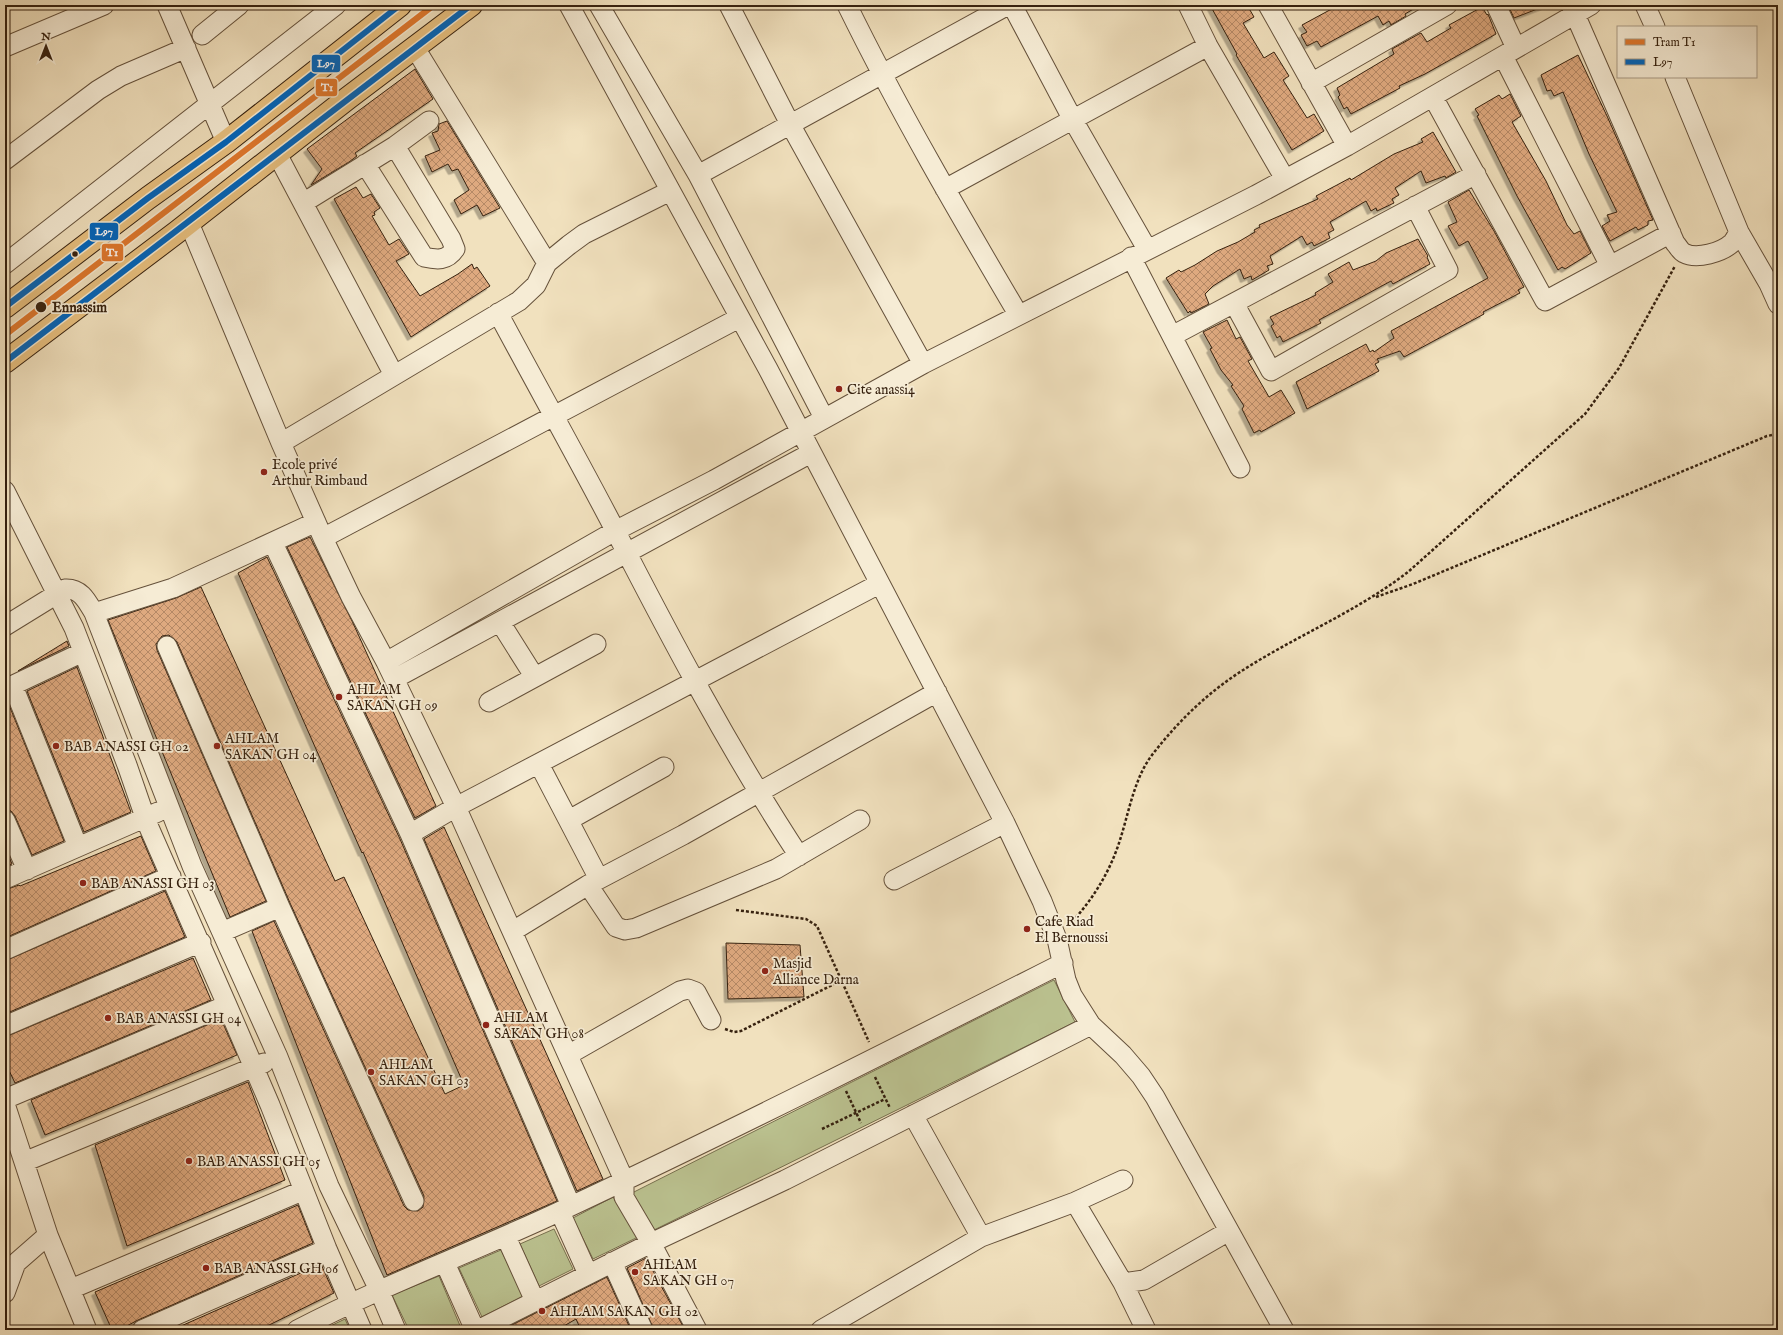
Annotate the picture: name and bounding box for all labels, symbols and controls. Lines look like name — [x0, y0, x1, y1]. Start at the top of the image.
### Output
north arrow — [26, 26, 66, 66]
legend — [1617, 26, 1757, 78]
text: N — [40, 30, 51, 44]
text: Tram T1 — [1653, 35, 1696, 50]
line badge: L97 — [311, 54, 341, 73]
text: L97 — [1653, 55, 1672, 70]
text: L97 — [316, 57, 335, 71]
line badge: T1 — [315, 78, 338, 97]
text: T1 — [320, 81, 333, 95]
line badge: L97 — [89, 222, 119, 241]
text: L97 — [94, 225, 113, 239]
line badge: T1 — [101, 243, 124, 262]
text: T1 — [105, 246, 118, 260]
unlabelled marker — [70, 249, 80, 259]
place label: Ennassim — [52, 299, 107, 317]
marker: Ennassim — [34, 300, 48, 314]
place label: Cite anassi4 — [847, 381, 915, 399]
marker: Cite anassi4 — [834, 384, 844, 394]
place label: Ecole privé Arthur Rimbaud — [271, 456, 368, 490]
marker: Ecole privé Arthur Rimbaud — [259, 467, 269, 477]
place label: AHLAM SAKAN GH 09 — [346, 681, 438, 715]
marker: AHLAM SAKAN GH 09 — [334, 692, 344, 702]
place label: AHLAM SAKAN GH 04 — [224, 730, 316, 764]
place label: BAB ANASSI GH 02 — [64, 738, 189, 756]
marker: BAB ANASSI GH 02 — [51, 741, 61, 751]
marker: AHLAM SAKAN GH 04 — [212, 741, 222, 751]
place label: BAB ANASSI GH 03 — [91, 875, 214, 893]
marker: BAB ANASSI GH 03 — [78, 878, 88, 888]
place label: Cafe Riad El Bernoussi — [1035, 913, 1108, 947]
marker: Cafe Riad El Bernoussi — [1022, 924, 1032, 934]
place label: Masjid Alliance Darna — [772, 955, 860, 989]
marker: Masjid Alliance Darna — [760, 966, 770, 976]
place label: AHLAM SAKAN GH 08 — [493, 1009, 584, 1043]
place label: BAB ANASSI GH 04 — [116, 1010, 241, 1028]
marker: BAB ANASSI GH 04 — [103, 1013, 113, 1023]
marker: AHLAM SAKAN GH 08 — [481, 1020, 491, 1030]
place label: AHLAM SAKAN GH 03 — [378, 1056, 469, 1090]
marker: AHLAM SAKAN GH 03 — [366, 1067, 376, 1077]
place label: BAB ANASSI GH 05 — [197, 1153, 320, 1171]
marker: BAB ANASSI GH 05 — [184, 1156, 194, 1166]
place label: AHLAM SAKAN GH 07 — [642, 1256, 734, 1290]
place label: BAB ANASSI GH 06 — [214, 1260, 339, 1278]
marker: BAB ANASSI GH 06 — [201, 1263, 211, 1273]
marker: AHLAM SAKAN GH 07 — [630, 1267, 640, 1277]
place label: AHLAM SAKAN GH 02 — [549, 1303, 699, 1321]
marker: AHLAM SAKAN GH 02 — [537, 1306, 547, 1316]

